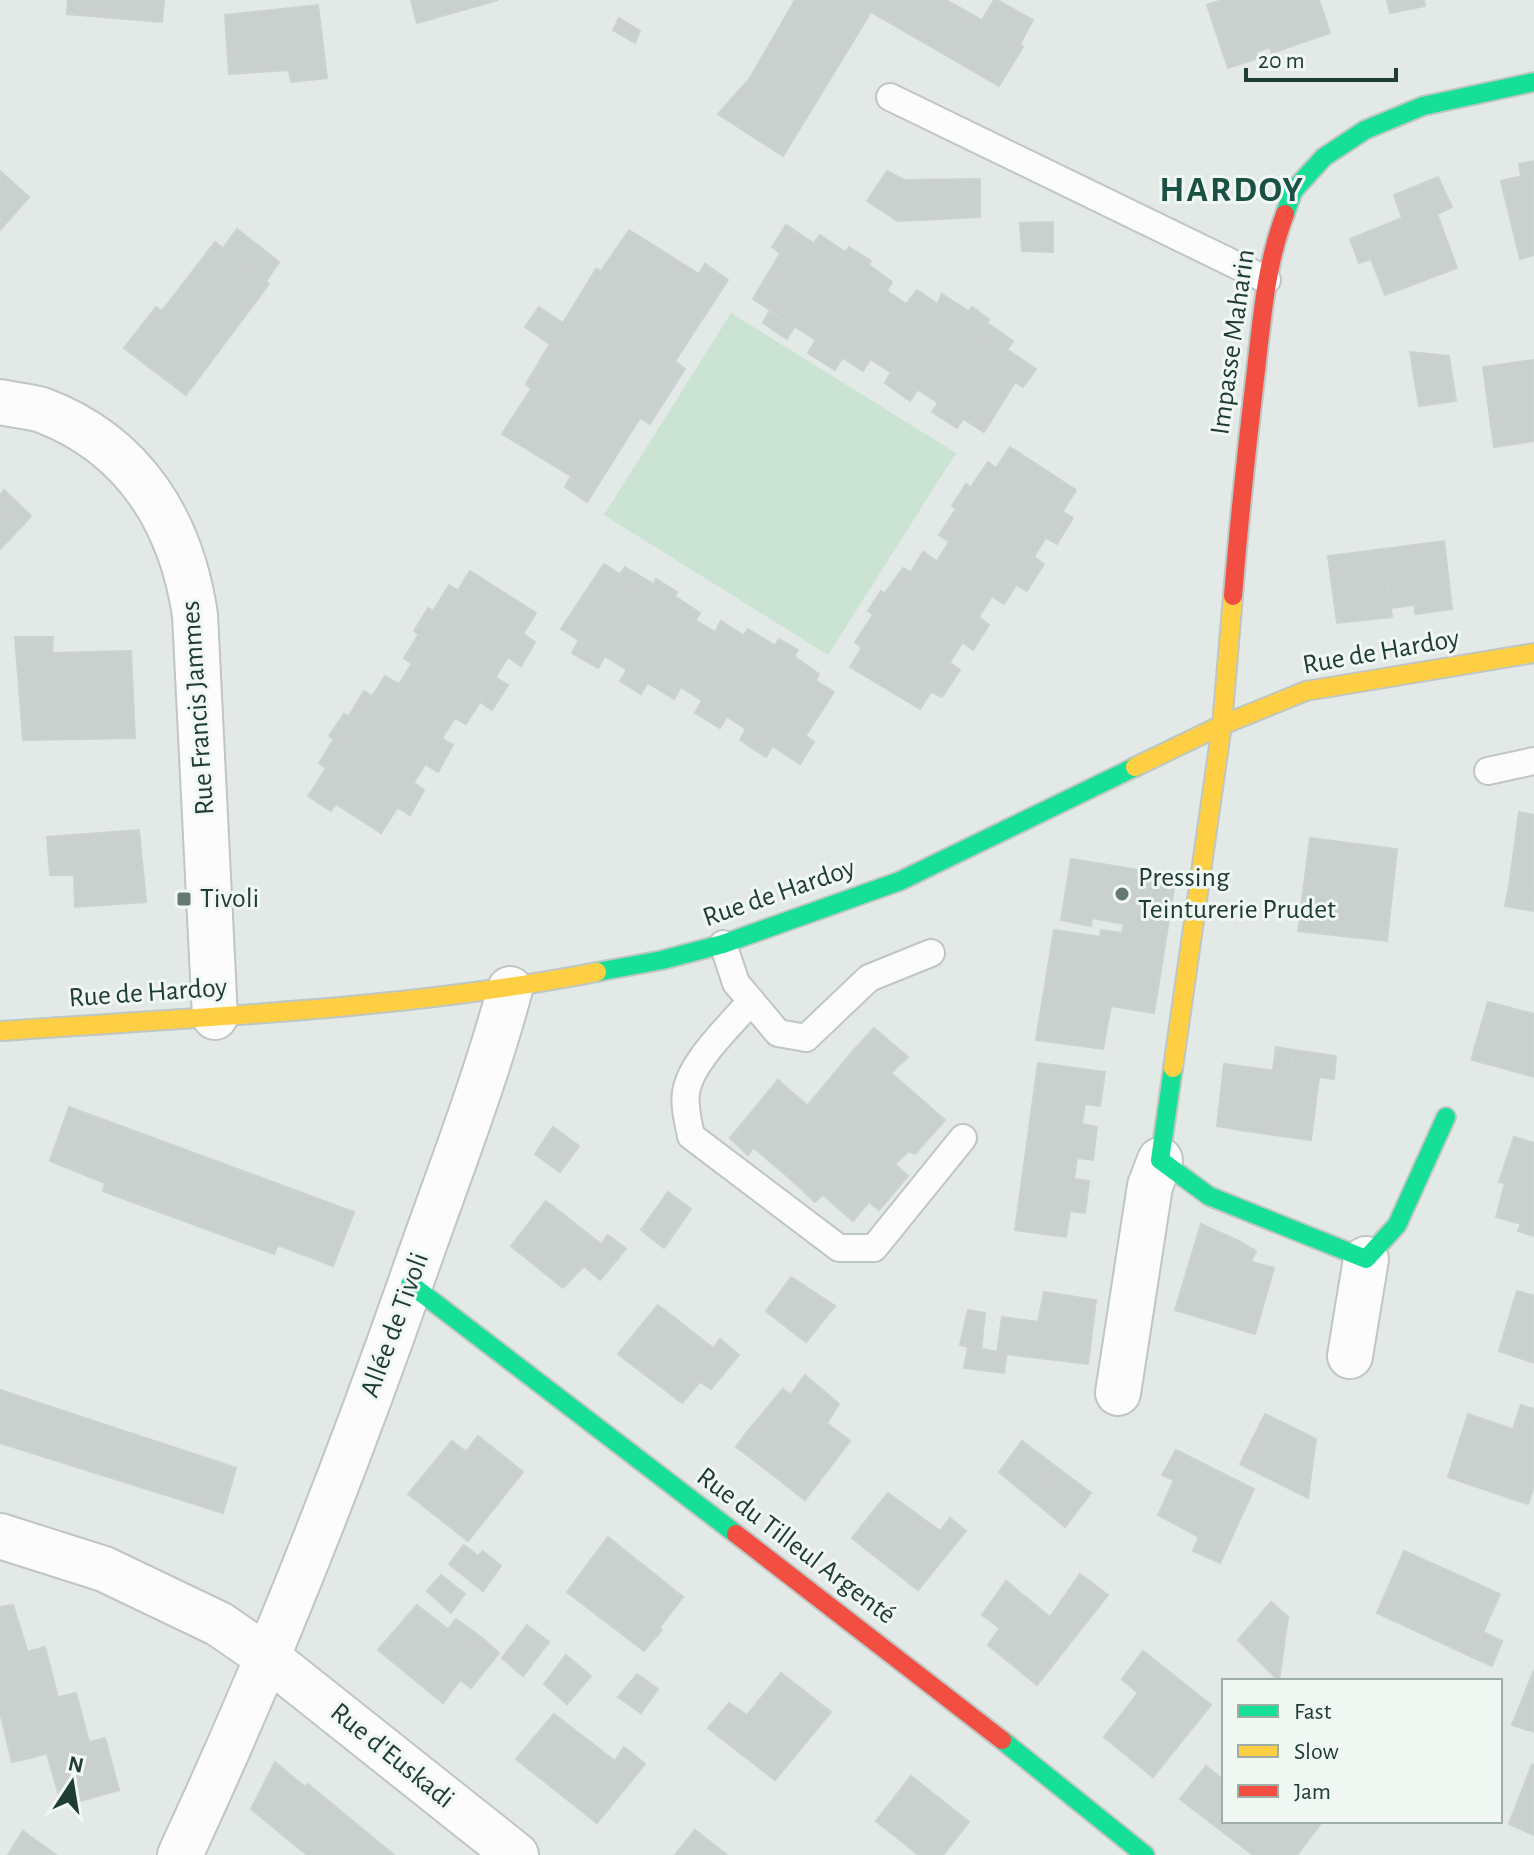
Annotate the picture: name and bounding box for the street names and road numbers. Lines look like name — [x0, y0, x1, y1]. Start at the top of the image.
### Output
street label: Impasse Maharin — [1206, 247, 1260, 437]
street label: Rue Francis Jammes — [177, 600, 219, 816]
street label: Rue de Hardoy — [1300, 624, 1462, 680]
street label: Rue de Hardoy — [699, 854, 859, 932]
street label: Rue de Hardoy — [68, 973, 228, 1013]
street label: Allée de Tivoli — [356, 1249, 434, 1401]
street label: Rue du Tilleul Argenté — [691, 1462, 901, 1630]
street label: Rue d'Euskadi — [325, 1698, 459, 1814]

